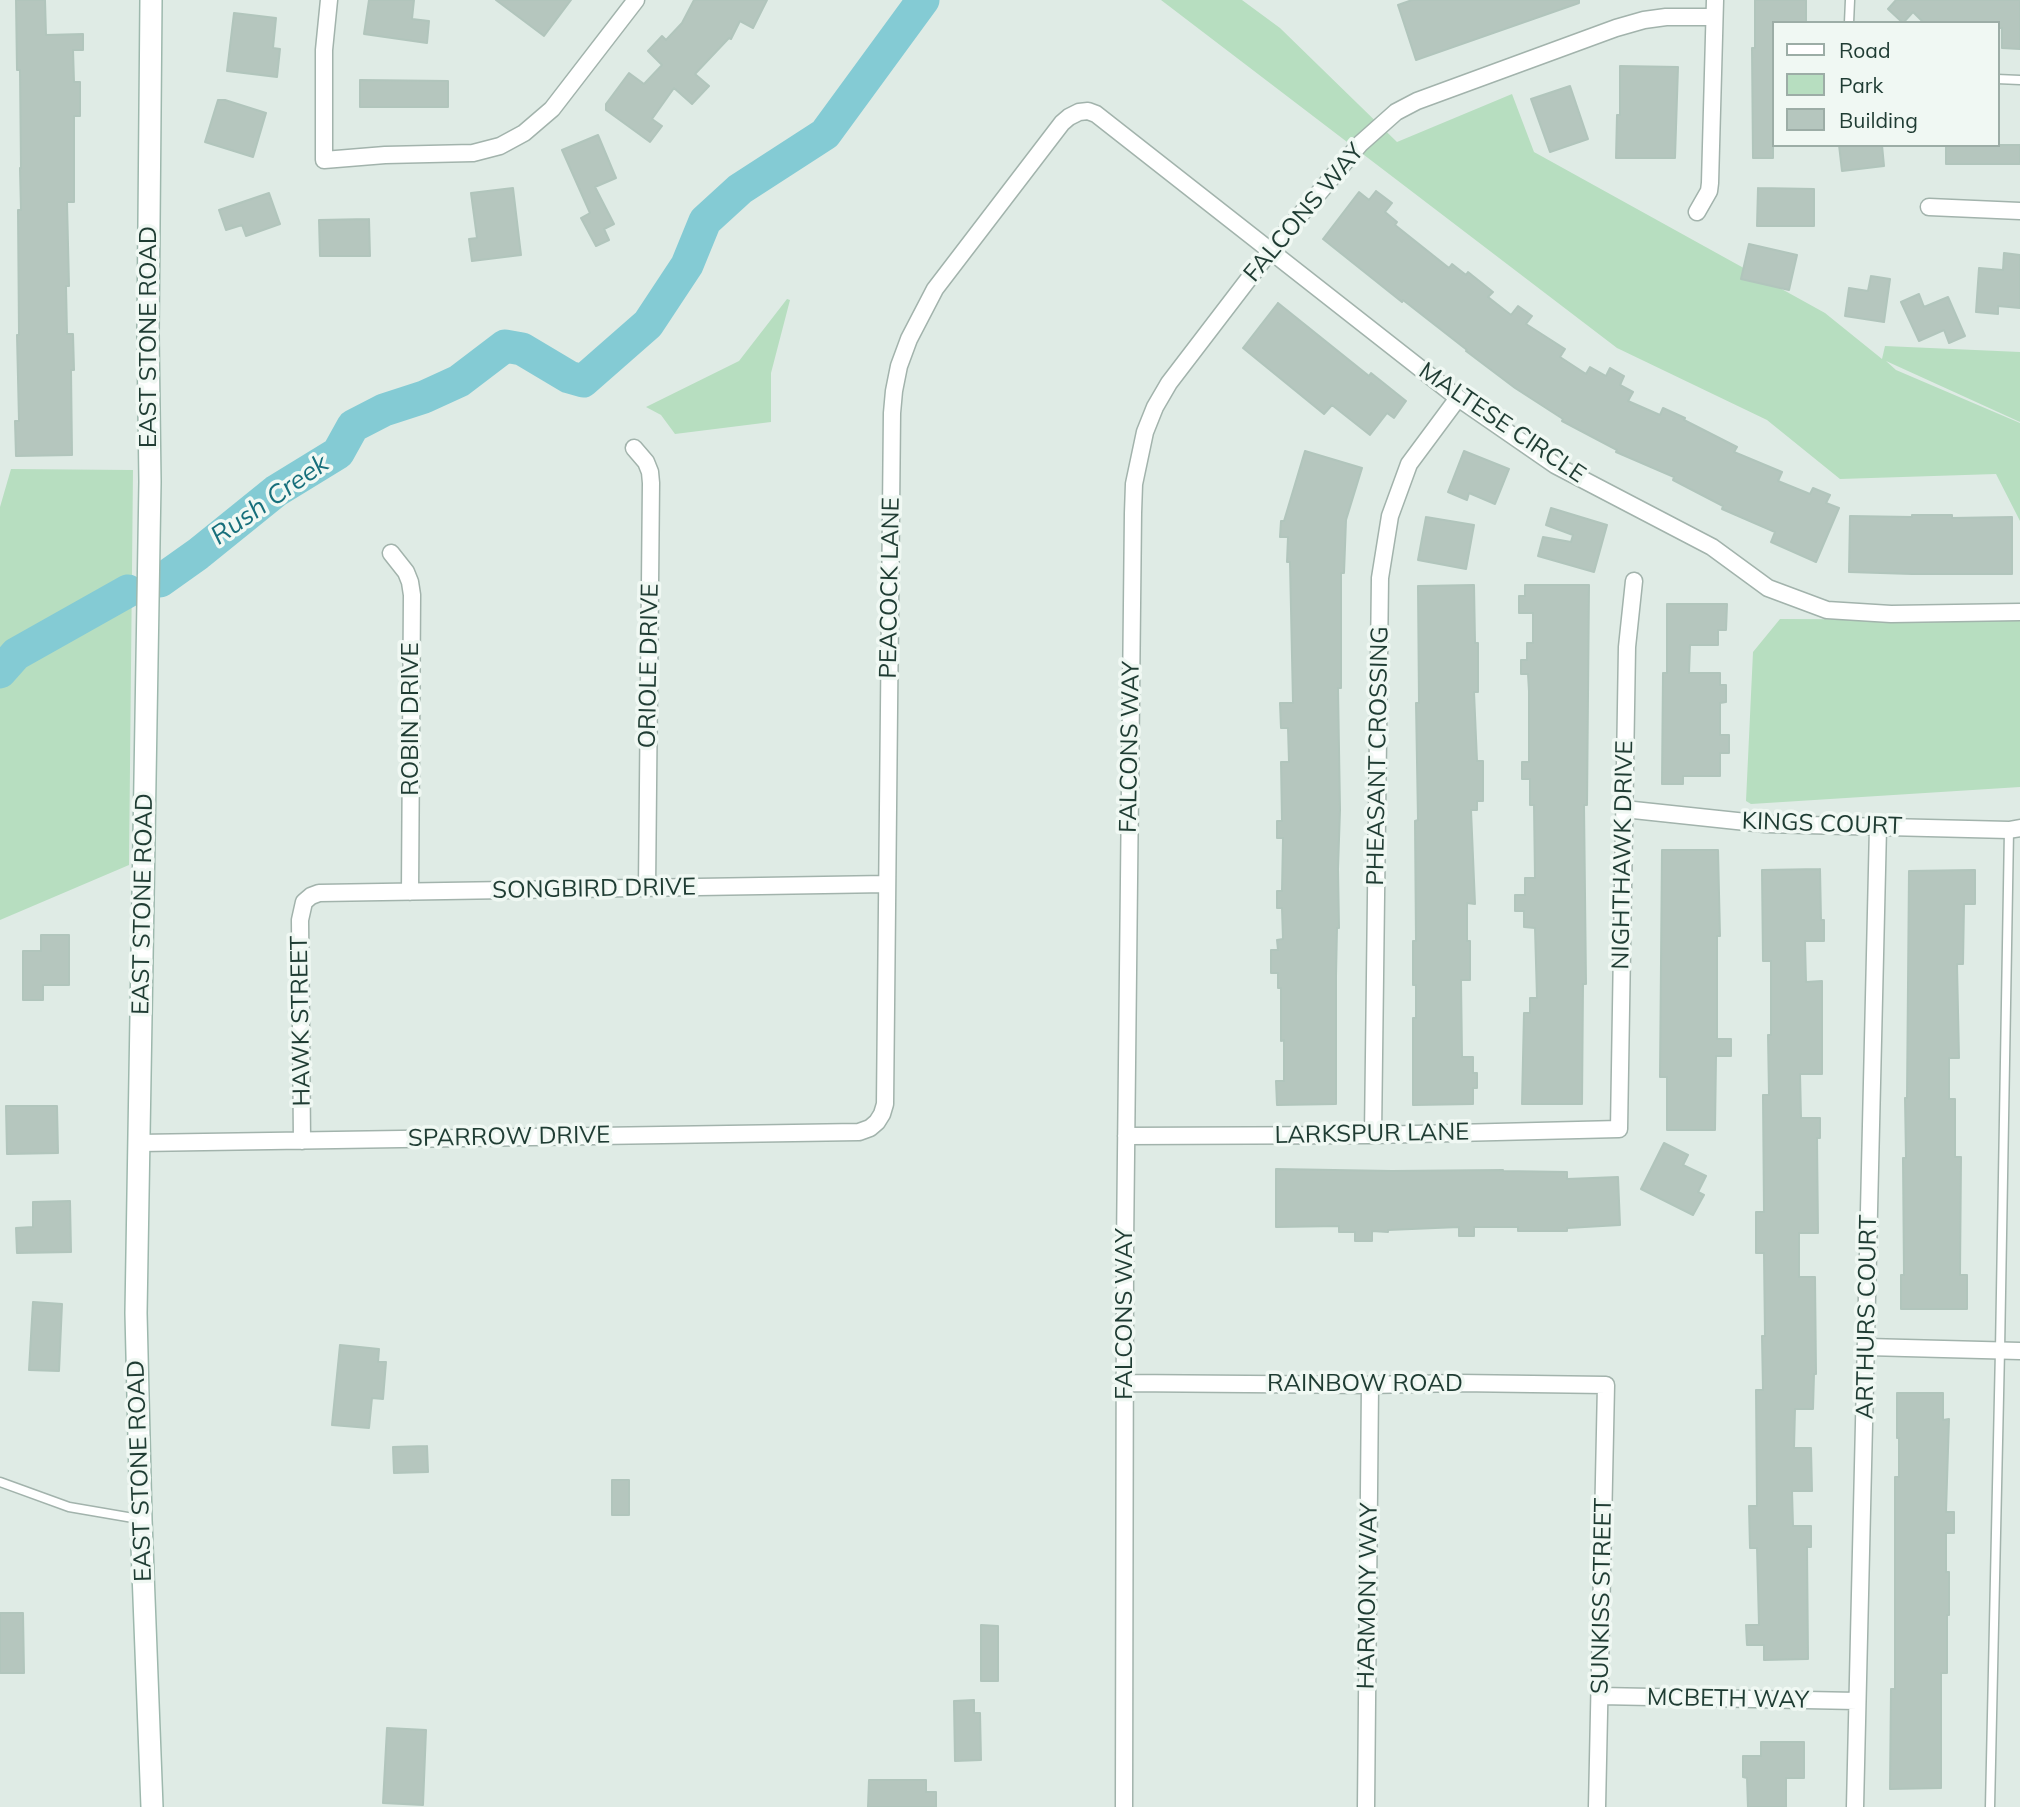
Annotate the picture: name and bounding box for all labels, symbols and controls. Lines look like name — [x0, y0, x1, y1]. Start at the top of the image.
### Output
legend — [1772, 21, 1999, 147]
text: Road — [1839, 37, 1890, 63]
text: Park — [1839, 72, 1883, 98]
text: Building — [1839, 107, 1918, 133]
street label: FALCONS WAY — [1238, 138, 1370, 288]
street label: EAST STONE ROAD — [135, 226, 163, 448]
street label: MALTESE CIRCLE — [1413, 357, 1591, 489]
water label: Rush Creek — [205, 448, 335, 552]
street label: PEACOCK LANE — [874, 497, 906, 679]
street label: ORIOLE DRIVE — [633, 583, 665, 749]
street label: PHEASANT CROSSING — [1361, 626, 1395, 886]
street label: ROBIN DRIVE — [397, 642, 425, 796]
street label: FALCONS WAY — [1114, 661, 1146, 833]
street label: NIGHTHAWK DRIVE — [1607, 740, 1639, 970]
street label: EAST STONE ROAD — [127, 793, 159, 1015]
street label: KINGS COURT — [1741, 807, 1903, 841]
street label: SONGBIRD DRIVE — [492, 873, 696, 905]
street label: HAWK STREET — [285, 935, 317, 1107]
street label: LARKSPUR LANE — [1274, 1118, 1470, 1150]
street label: SPARROW DRIVE — [408, 1121, 610, 1153]
street label: ARTHURS COURT — [1851, 1214, 1883, 1420]
street label: FALCONS WAY — [1111, 1228, 1139, 1400]
street label: EAST STONE ROAD — [122, 1360, 158, 1582]
street label: RAINBOW ROAD — [1267, 1370, 1463, 1398]
street label: SUNKISS STREET — [1586, 1498, 1618, 1694]
street label: HARMONY WAY — [1352, 1502, 1384, 1690]
street label: MCBETH WAY — [1647, 1683, 1809, 1715]

